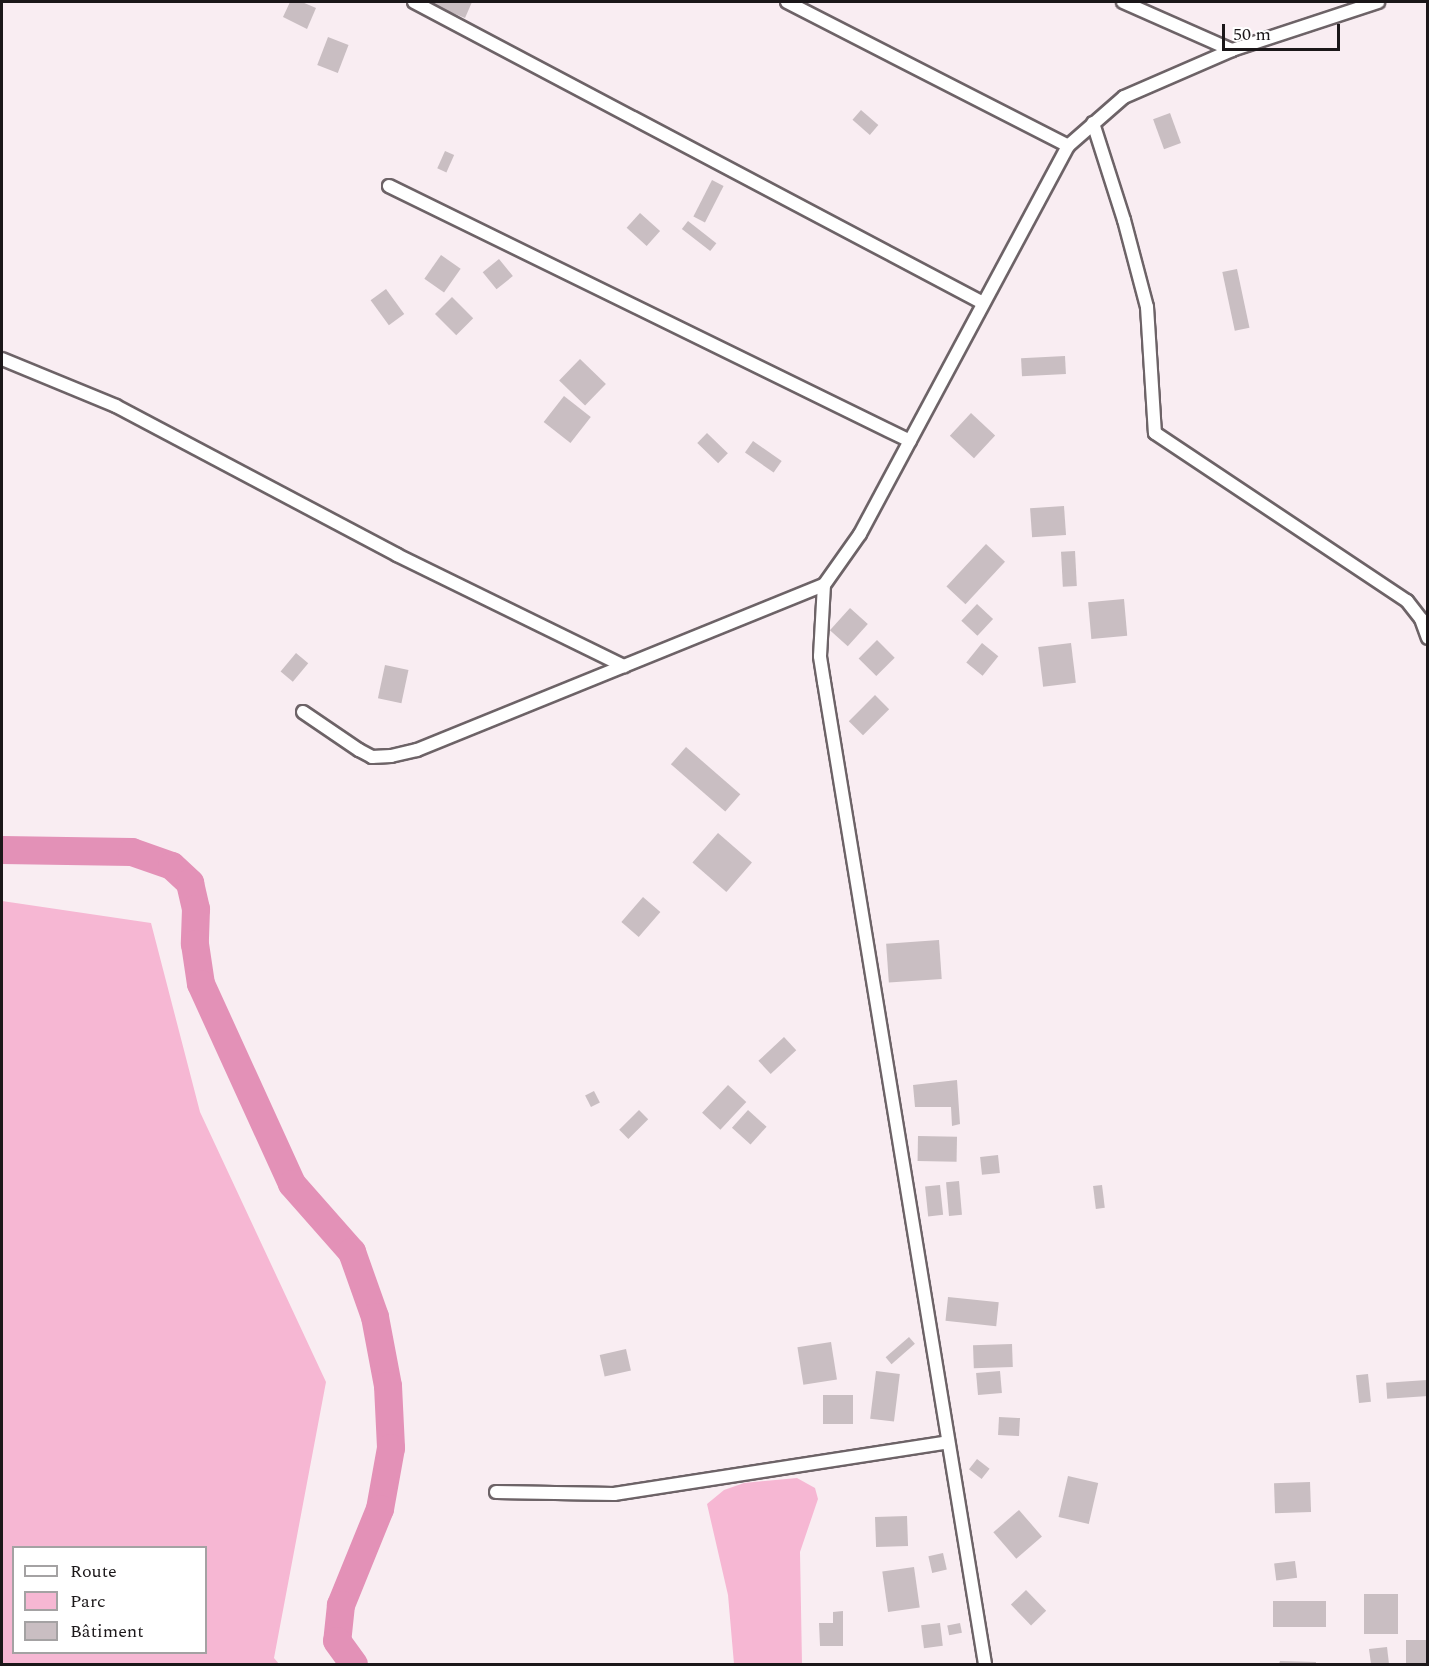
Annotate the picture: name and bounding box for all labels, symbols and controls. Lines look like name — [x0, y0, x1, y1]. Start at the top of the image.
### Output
scale bar — [1225, 12, 1344, 50]
text: 50 m — [1233, 21, 1271, 48]
legend — [12, 1546, 207, 1654]
text: Route — [70, 1558, 117, 1585]
text: Parc — [70, 1588, 106, 1615]
text: Bâtiment — [70, 1618, 144, 1645]

